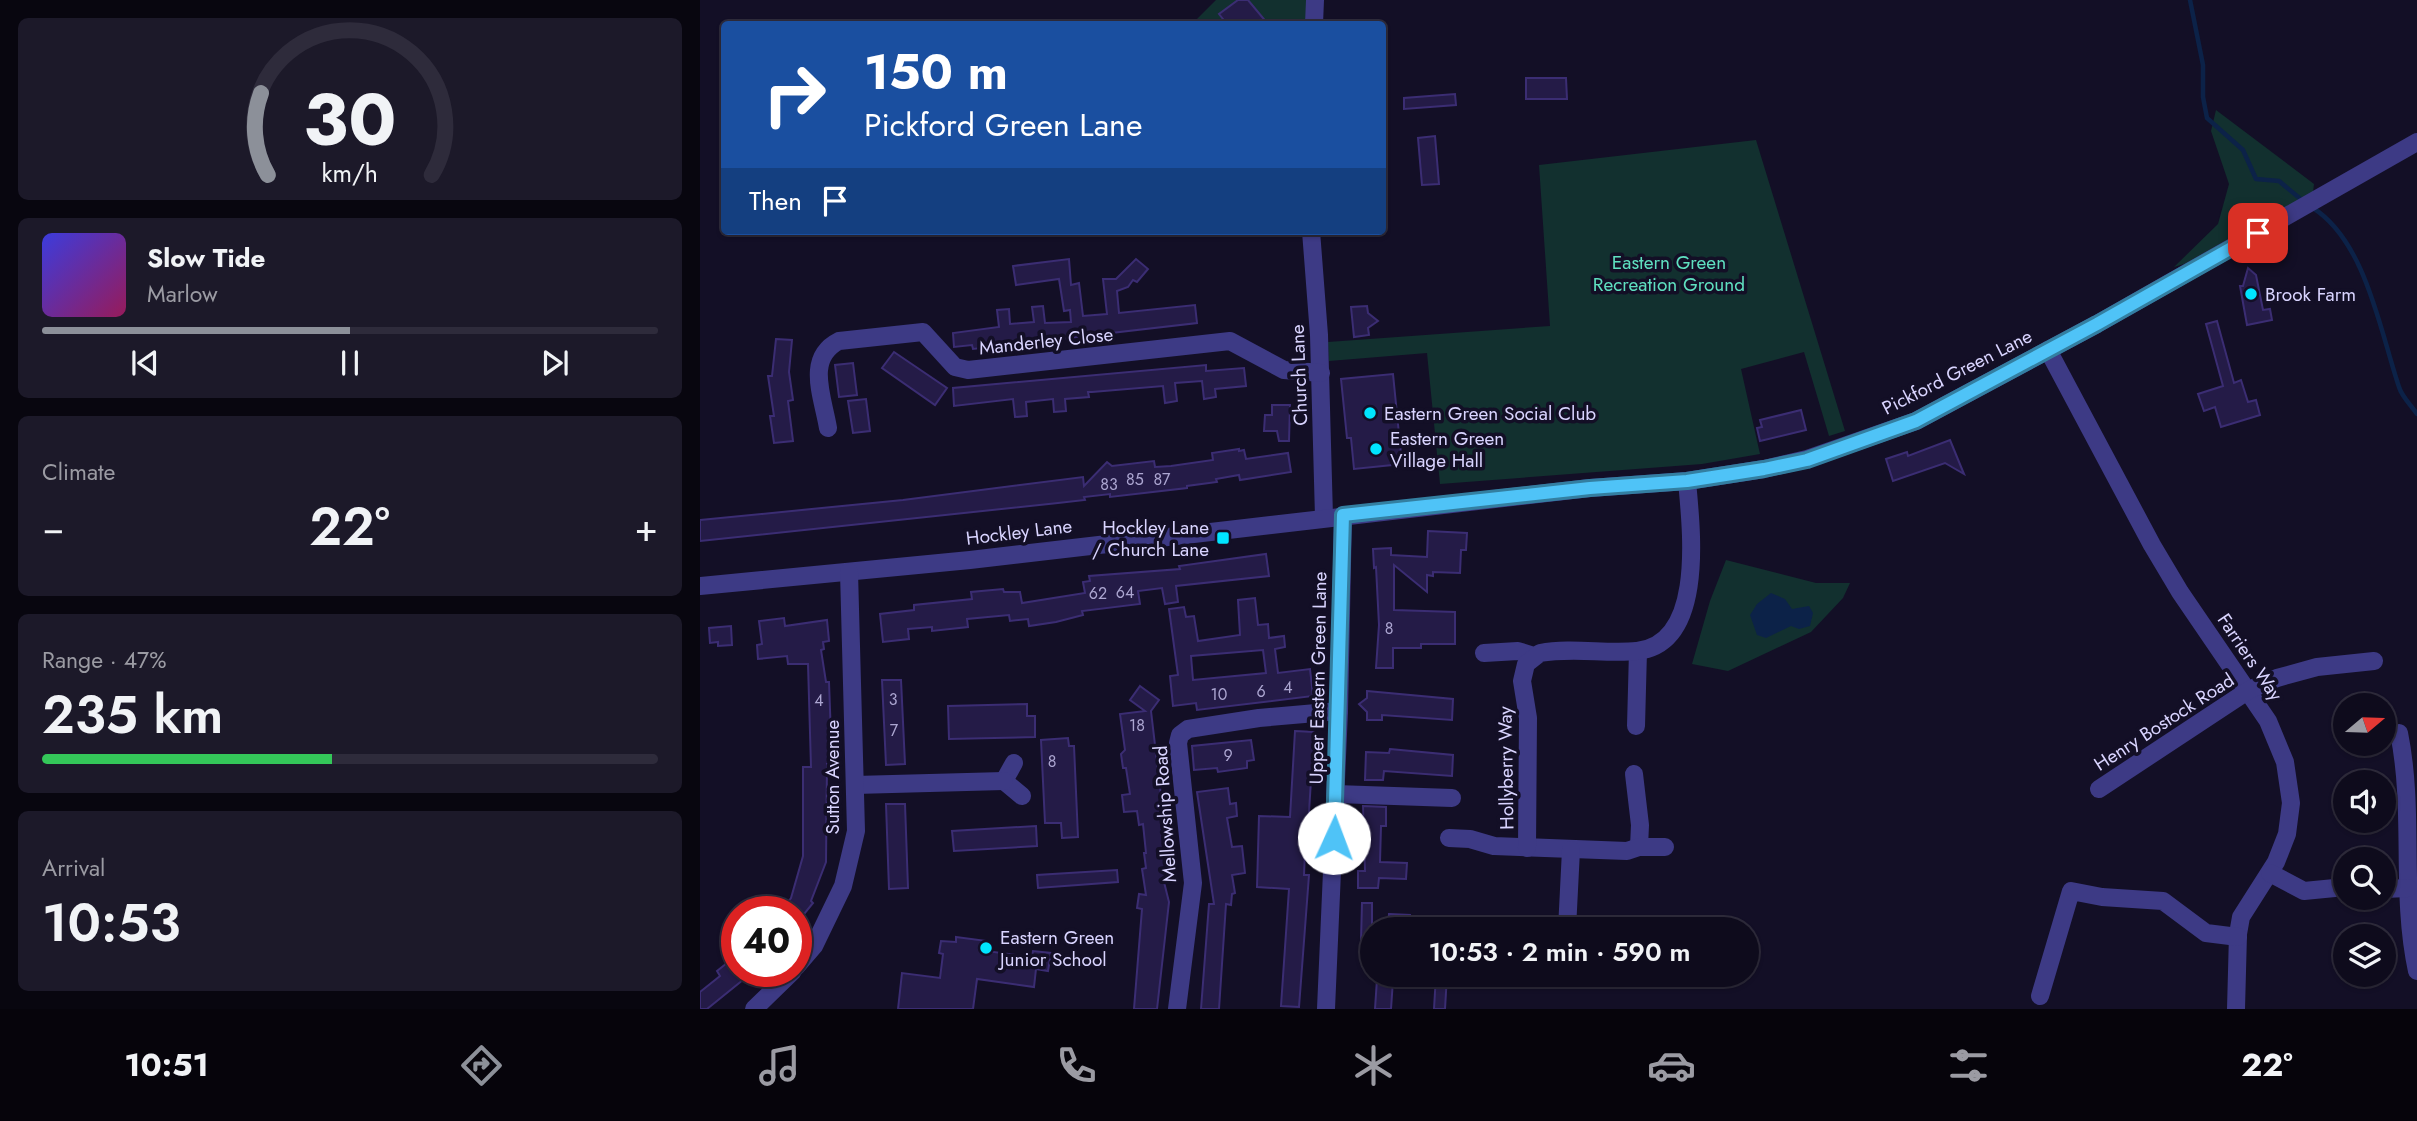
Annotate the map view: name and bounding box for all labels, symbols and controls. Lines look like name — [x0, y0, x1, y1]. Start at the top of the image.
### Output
text: 150 m — [864, 37, 1008, 107]
icon: right — [749, 49, 840, 140]
text: 30 — [303, 67, 397, 172]
text: Pickford Green Lane — [864, 102, 1142, 148]
text: km/h — [322, 155, 378, 191]
text: Then — [749, 182, 802, 220]
icon: arrive — [816, 182, 854, 220]
pin — [2228, 203, 2288, 263]
icon: arrive — [2239, 214, 2277, 252]
text: Slow Tide — [147, 239, 266, 277]
park label: Eastern Green Recreation Ground — [1593, 249, 1745, 298]
text: Marlow — [147, 277, 218, 311]
place label: Brook Farm — [2265, 281, 2356, 308]
marker: Brook Farm — [2243, 286, 2259, 302]
street label: Manderley Close — [978, 321, 1115, 361]
street label: Pickford Green Lane — [1877, 322, 2037, 422]
street label: Church Lane — [1284, 324, 1314, 426]
icon: previous — [126, 344, 164, 382]
icon: pause — [331, 344, 369, 382]
icon: next — [536, 344, 574, 382]
place label: Eastern Green Social Club — [1384, 400, 1596, 427]
marker: Eastern Green Social Club — [1362, 405, 1378, 421]
place label: Eastern Green Village Hall — [1390, 425, 1504, 474]
marker: Eastern Green Village Hall — [1368, 441, 1384, 457]
text: Climate — [42, 455, 115, 489]
house number: 85 — [1126, 468, 1144, 491]
house number: 87 — [1154, 468, 1171, 491]
house number: 83 — [1100, 473, 1118, 496]
text: 22° — [309, 489, 390, 565]
text: − — [42, 500, 64, 555]
text: + — [635, 500, 658, 555]
street label: Hockley Lane — [964, 512, 1074, 552]
place label: Hockley Lane / Church Lane — [1092, 514, 1209, 563]
marker: Hockley Lane / Church Lane — [1215, 530, 1231, 546]
street label: Upper Eastern Green Lane — [1303, 571, 1333, 785]
house number: 64 — [1116, 581, 1134, 604]
house number: 62 — [1089, 582, 1107, 605]
street label: Farriers Way — [2211, 608, 2290, 707]
house number: 8 — [1385, 617, 1393, 640]
text: Range · 47% — [42, 643, 166, 677]
street label: Henry Bostock Road — [2089, 667, 2239, 777]
house number: 4 — [1283, 676, 1293, 699]
text: 235 km — [42, 677, 223, 753]
house number: 6 — [1256, 680, 1266, 703]
house number: 10 — [1211, 683, 1227, 706]
house number: 3 — [889, 688, 898, 711]
house number: 4 — [814, 689, 824, 712]
north arrow — [2333, 693, 2396, 756]
map controls — [2333, 693, 2396, 987]
street label: Hollyberry Way — [1491, 705, 1521, 830]
house number: 18 — [1129, 714, 1145, 737]
street label: Sutton Avenue — [819, 719, 846, 834]
house number: 7 — [890, 719, 899, 742]
house number: 9 — [1223, 744, 1233, 767]
street label: Mellowship Road — [1147, 745, 1183, 883]
house number: 8 — [1048, 750, 1056, 773]
button: sound — [2333, 770, 2396, 833]
position arrow — [1297, 801, 1371, 875]
button: search — [2333, 847, 2396, 910]
text: Arrival — [42, 851, 105, 885]
text: 10:53 — [42, 885, 181, 961]
speed limit sign: 40 — [721, 896, 812, 987]
place label: Eastern Green Junior School — [997, 924, 1114, 973]
button: layers — [2333, 924, 2396, 987]
text: 10:53 · 2 min · 590 m — [1429, 933, 1690, 971]
marker: Eastern Green Junior School — [978, 940, 994, 956]
icon: directions — [457, 1041, 506, 1090]
icon: music — [755, 1041, 804, 1090]
icon: phone — [1052, 1041, 1101, 1090]
icon: climate — [1349, 1041, 1398, 1090]
icon: car — [1647, 1041, 1696, 1090]
icon: filters — [1944, 1041, 1993, 1090]
text: 10:51 — [124, 1042, 209, 1088]
text: 22° — [2241, 1042, 2293, 1088]

